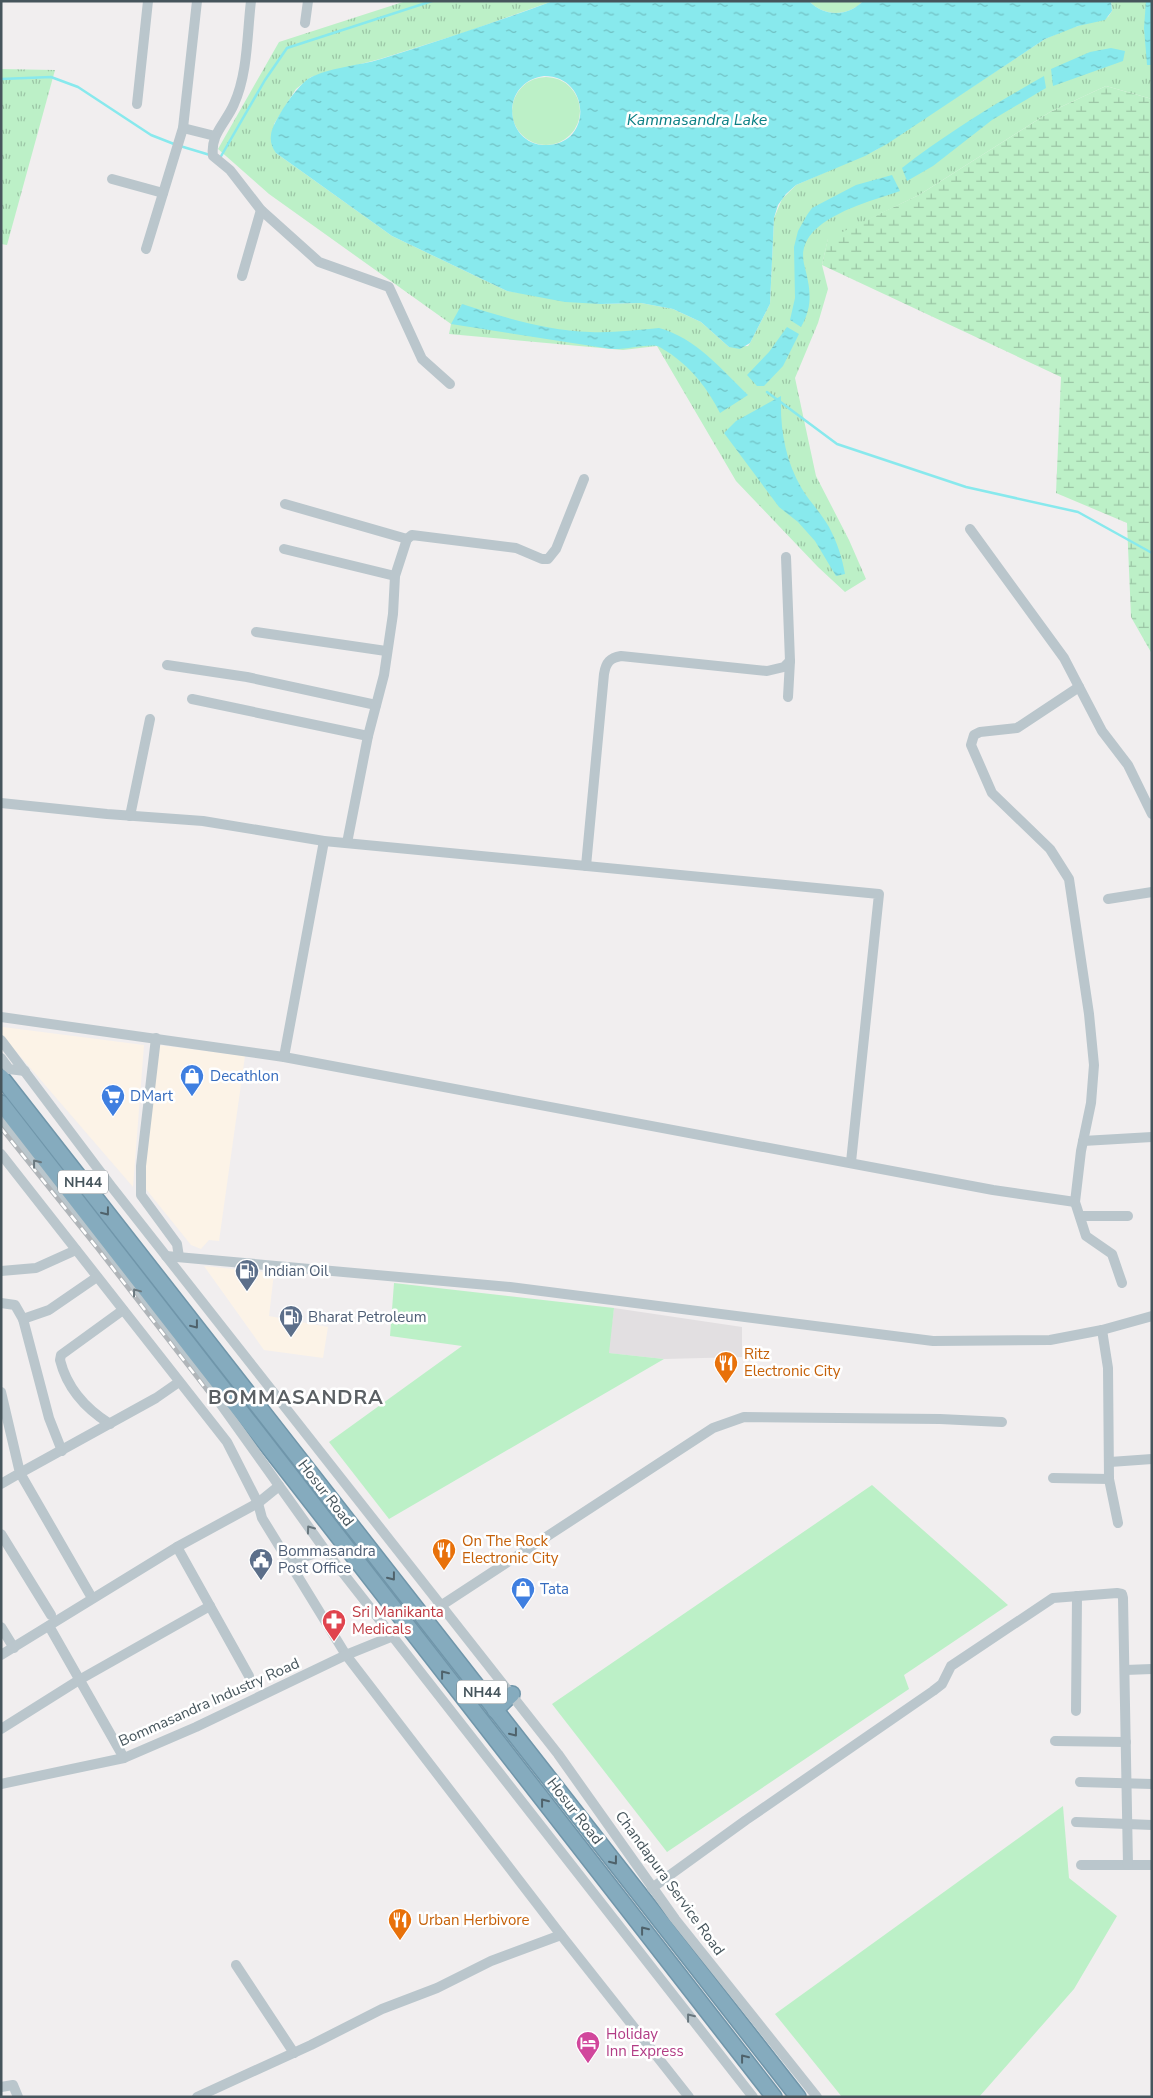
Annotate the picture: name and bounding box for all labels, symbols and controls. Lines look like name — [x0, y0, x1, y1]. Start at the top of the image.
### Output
water label: Kammasandra Lake — [627, 109, 768, 131]
shop icon: Decathlon — [179, 1063, 205, 1097]
place label: Decathlon — [210, 1066, 279, 1086]
supermarket icon: DMart — [100, 1083, 126, 1117]
place label: DMart — [130, 1086, 174, 1106]
one-way arrow — [34, 1160, 42, 1169]
road number: NH44 — [58, 1170, 108, 1194]
one-way arrow — [101, 1206, 109, 1215]
fuel station icon: Indian Oil — [234, 1258, 260, 1292]
place label: Indian Oil — [264, 1261, 329, 1281]
one-way arrow — [133, 1288, 142, 1298]
fuel station icon: Bharat Petroleum — [278, 1304, 304, 1338]
place label: Bharat Petroleum — [308, 1307, 427, 1327]
one-way arrow — [189, 1319, 197, 1328]
place label: Ritz Electronic City — [744, 1344, 841, 1381]
restaurant icon: Ritz Electronic City — [713, 1350, 739, 1384]
district label: BOMMASANDRA — [208, 1384, 384, 1411]
street label: Hosur Road — [294, 1456, 358, 1530]
one-way arrow — [307, 1525, 316, 1535]
place label: On The Rock Electronic City — [462, 1531, 559, 1568]
restaurant icon: On The Rock Electronic City — [431, 1537, 457, 1571]
place label: Bommasandra Post Office — [278, 1541, 376, 1578]
public building icon: Bommasandra Post Office — [248, 1547, 274, 1581]
one-way arrow — [386, 1571, 395, 1581]
shop icon: Tata — [510, 1576, 536, 1610]
place label: Tata — [540, 1579, 569, 1599]
place label: Sri Manikanta Medicals — [352, 1602, 444, 1639]
pharmacy icon: Sri Manikanta Medicals — [321, 1608, 347, 1642]
street label: Bommasandra Industry Road — [115, 1653, 303, 1751]
one-way arrow — [441, 1671, 449, 1680]
road number: NH44 — [457, 1680, 507, 1704]
one-way arrow — [508, 1727, 516, 1736]
street label: Hosur Road — [543, 1774, 607, 1848]
one-way arrow — [541, 1799, 549, 1808]
street label: Chandapura Service Road — [611, 1807, 729, 1959]
one-way arrow — [608, 1855, 617, 1865]
restaurant icon: Urban Herbivore — [387, 1907, 413, 1941]
place label: Urban Herbivore — [418, 1910, 530, 1930]
one-way arrow — [641, 1927, 649, 1936]
one-way arrow — [688, 2014, 696, 2023]
place label: Holiday Inn Express — [606, 2024, 684, 2061]
hotel icon: Holiday Inn Express — [575, 2030, 601, 2064]
one-way arrow — [741, 2055, 749, 2064]

